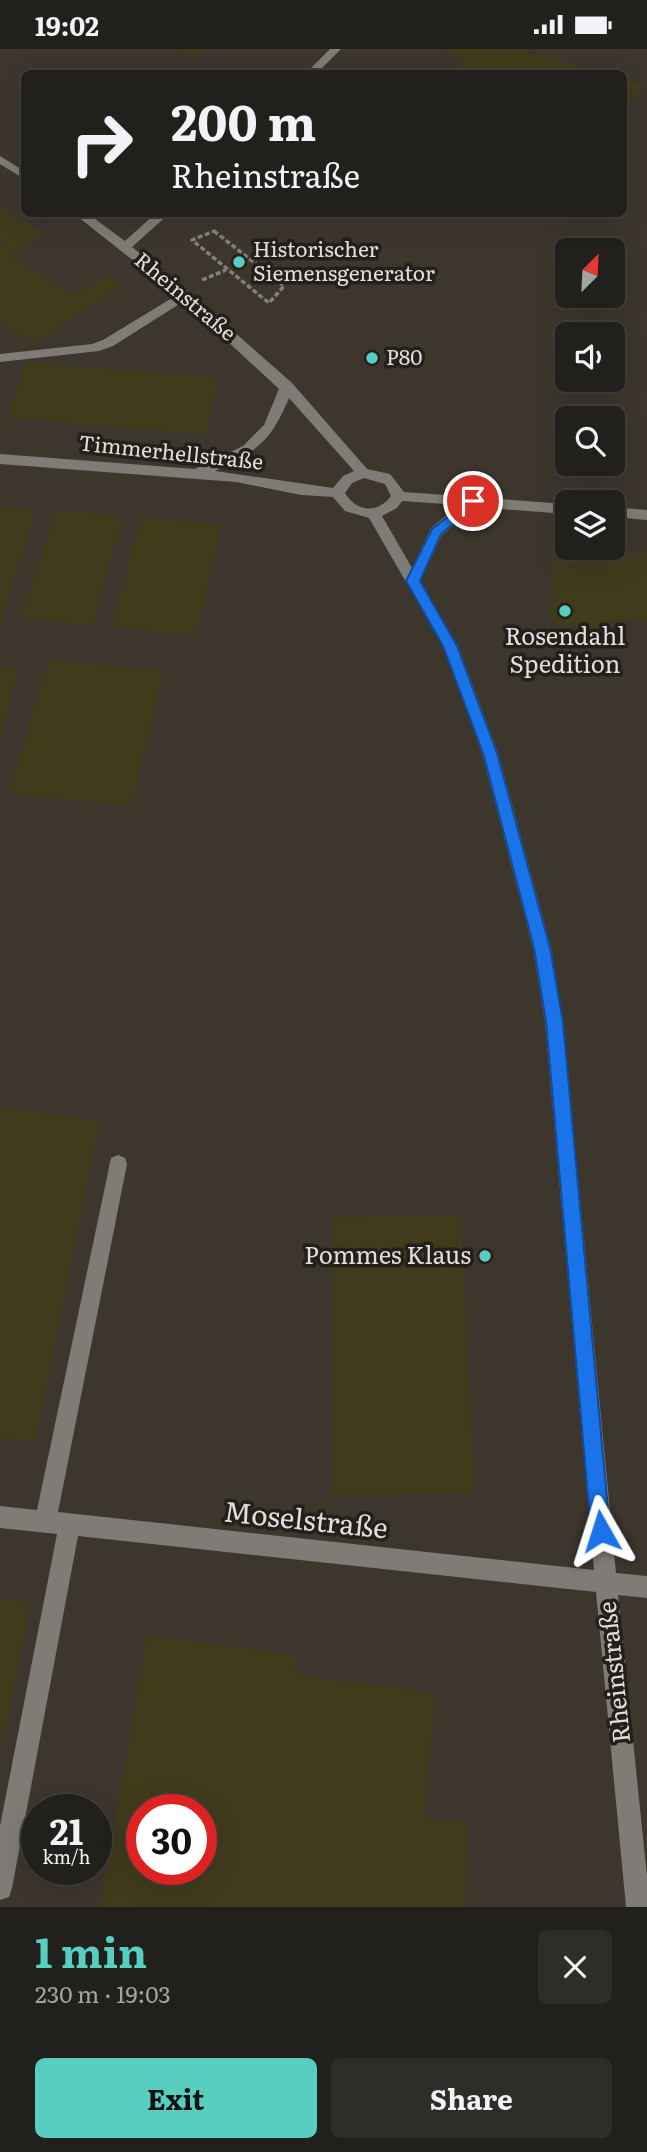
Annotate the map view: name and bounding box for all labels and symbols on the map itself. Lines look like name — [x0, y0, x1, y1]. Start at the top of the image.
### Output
place label: Historischer Siemensgenerator — [253, 232, 435, 287]
north arrow — [555, 238, 625, 308]
street label: Rheinstraße — [129, 243, 244, 347]
marker: Historischer Siemensgenerator — [231, 254, 247, 270]
place label: P80 — [386, 340, 422, 371]
marker: P80 — [364, 350, 380, 366]
street label: Timmerhellstraße — [78, 425, 265, 476]
pin — [443, 471, 503, 531]
marker: Rosendahl Spedition — [557, 603, 573, 619]
place label: Rosendahl Spedition — [505, 617, 625, 680]
place label: Pommes Klaus — [304, 1236, 471, 1271]
marker: Pommes Klaus — [477, 1248, 493, 1264]
street label: Moselstraße — [222, 1489, 390, 1547]
position arrow — [564, 1494, 638, 1568]
street label: Rheinstraße — [588, 1600, 637, 1745]
speed limit sign: 30 — [126, 1794, 217, 1885]

